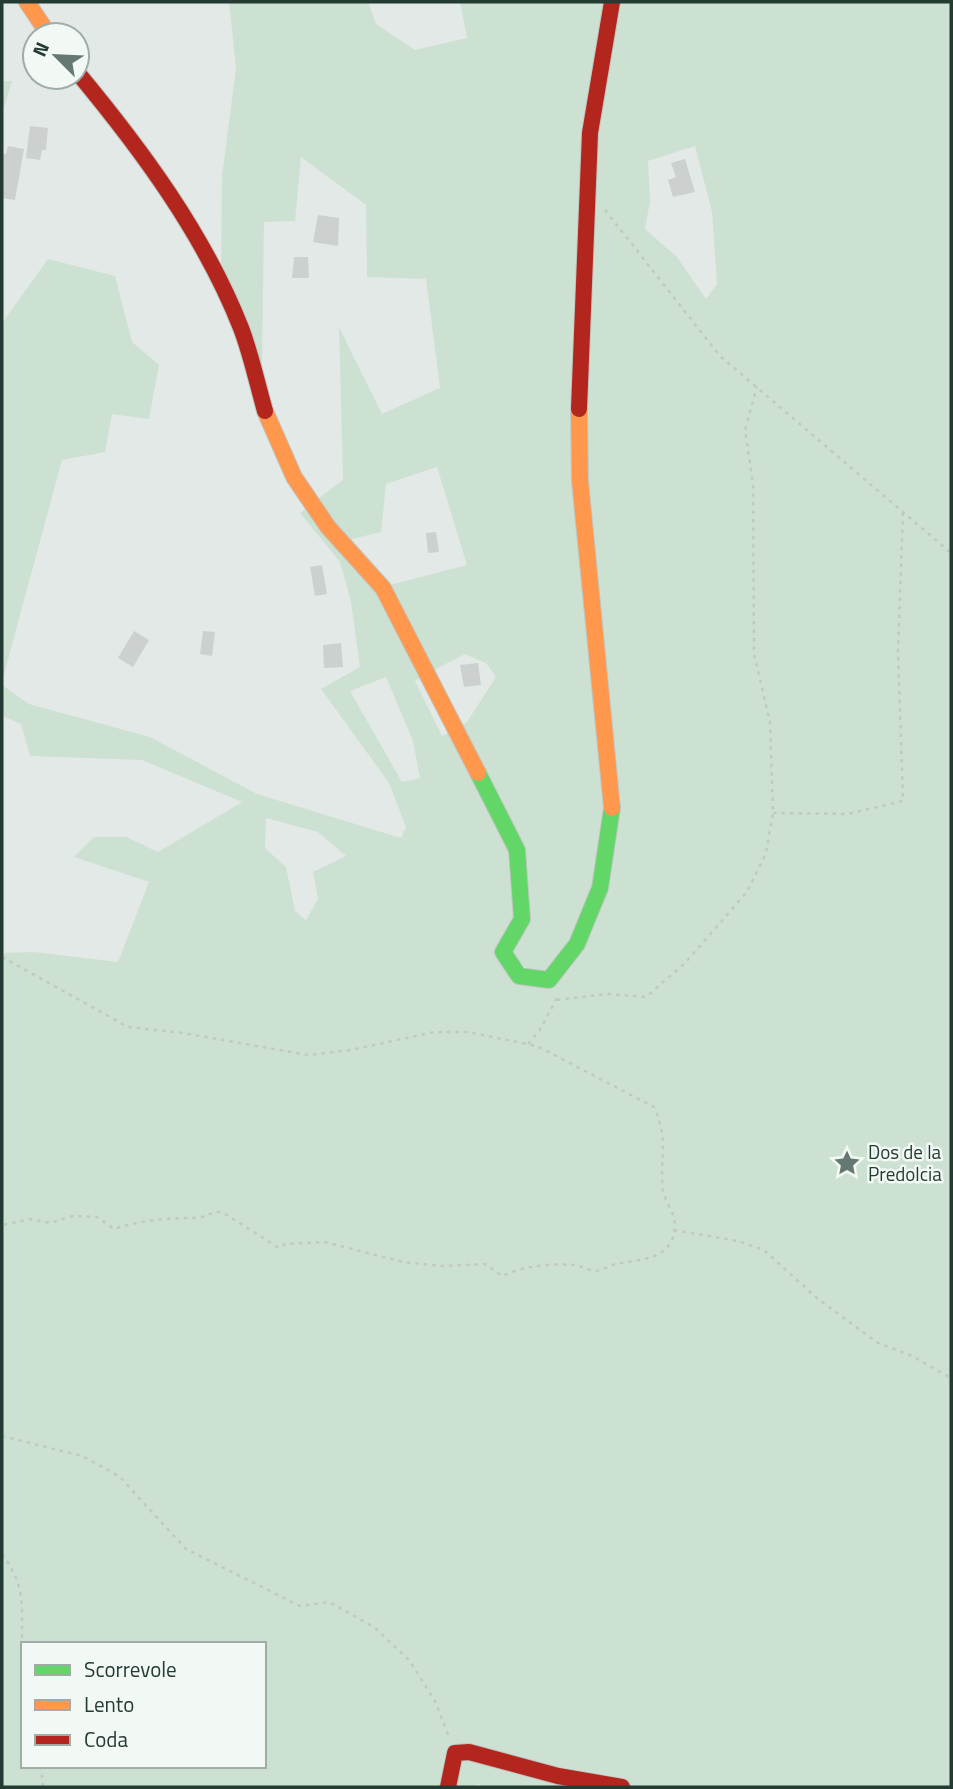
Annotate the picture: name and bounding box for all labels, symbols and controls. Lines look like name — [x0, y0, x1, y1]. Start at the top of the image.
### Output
north arrow — [21, 21, 91, 91]
text: N — [24, 37, 56, 61]
place label: Dos de la Predolcia — [868, 1137, 942, 1188]
place icon: Dos de la Predolcia — [832, 1148, 862, 1178]
legend — [21, 1642, 266, 1768]
text: Scorrevole — [84, 1653, 177, 1685]
text: Lento — [84, 1688, 134, 1720]
text: Coda — [84, 1723, 128, 1755]

